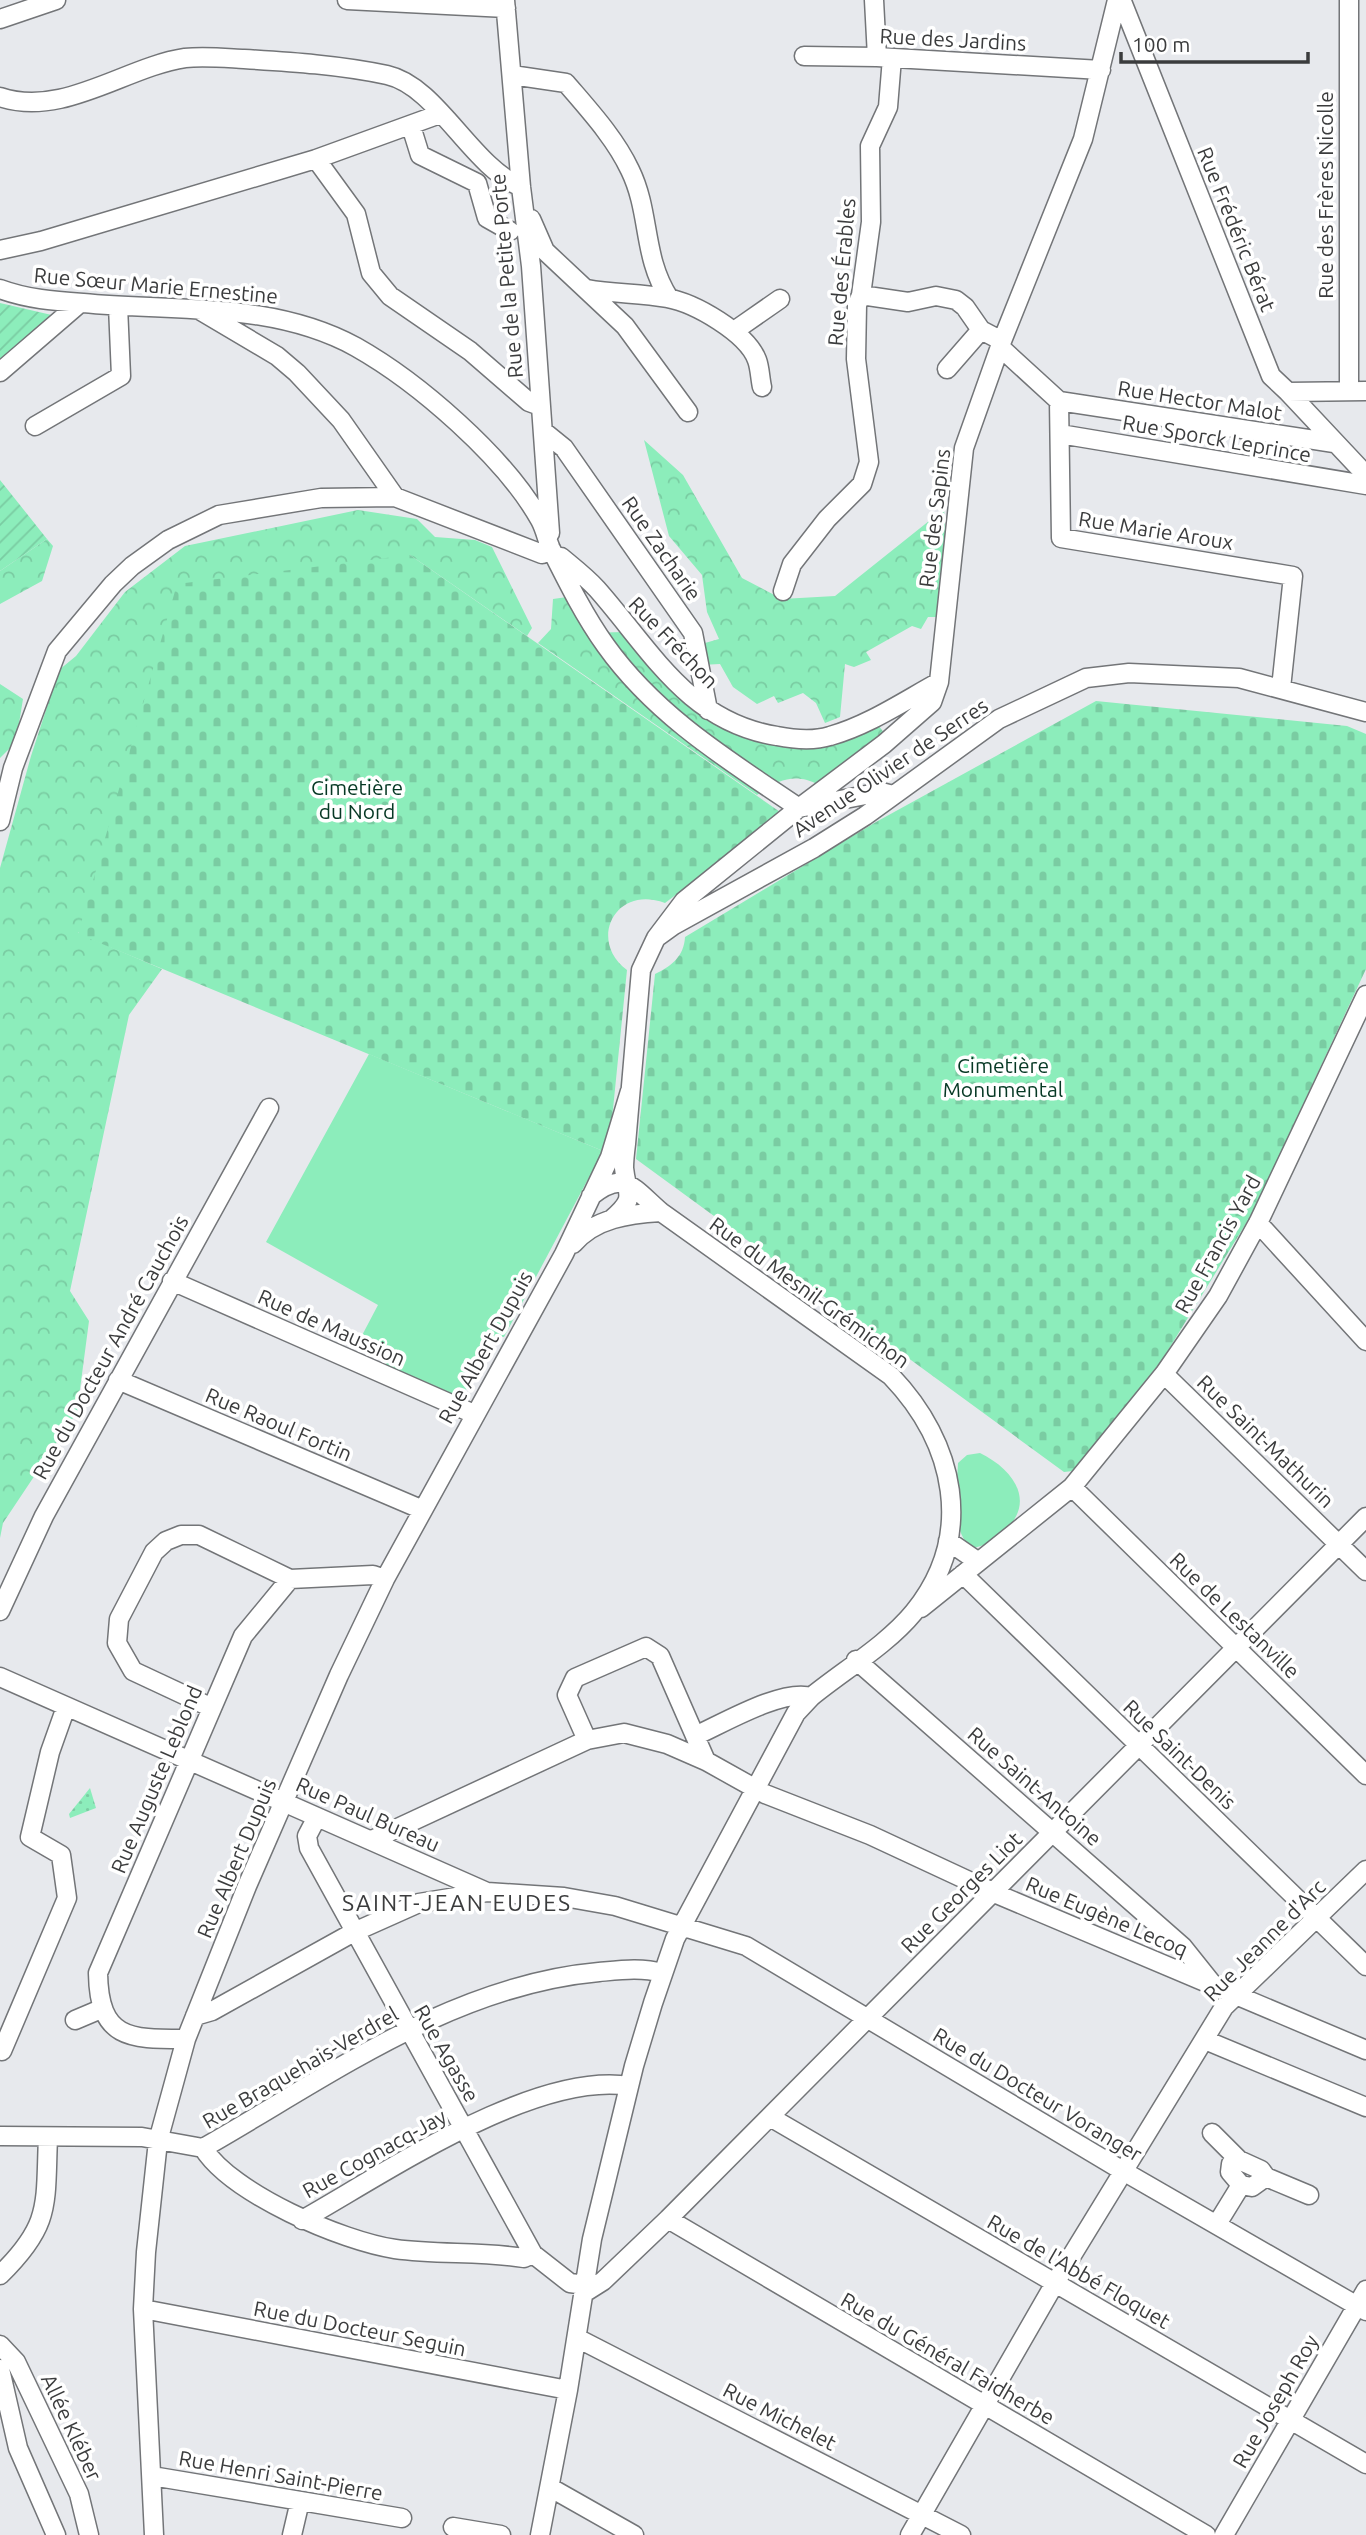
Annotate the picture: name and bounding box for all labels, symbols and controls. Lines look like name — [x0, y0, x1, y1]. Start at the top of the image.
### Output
scale bar — [1121, 21, 1308, 65]
street label: Rue des Jardins — [879, 23, 1027, 55]
text: 100 m — [1132, 32, 1190, 56]
street label: Rue des Frères Nicolle — [1313, 91, 1337, 299]
street label: Rue Frédéric Bérat — [1193, 143, 1281, 315]
street label: Rue de la Petite Porte — [485, 173, 527, 379]
street label: Rue des Érables — [823, 197, 859, 347]
street label: Rue Sœur Marie Ernestine — [33, 262, 279, 308]
street label: Rue Hector Malot — [1116, 375, 1284, 425]
street label: Rue Sporck Leprince — [1121, 410, 1313, 466]
street label: Rue des Sapins — [914, 447, 954, 589]
street label: Rue Zacharie — [617, 491, 707, 605]
street label: Rue Marie Aroux — [1077, 506, 1236, 554]
street label: Rue Fréchon — [624, 591, 724, 693]
street label: Avenue Olivier de Serres — [788, 693, 992, 841]
park label: Cimetière du Nord — [311, 775, 403, 823]
park label: Cimetière Monumental — [943, 1053, 1063, 1101]
street label: Rue Francis Yard — [1169, 1171, 1265, 1317]
street label: Rue du Docteur André Cauchois — [27, 1211, 193, 1483]
street label: Rue du Mesnil-Grémichon — [705, 1211, 915, 1373]
street label: Rue Albert Dupuis — [433, 1266, 537, 1428]
street label: Rue de Maussion — [255, 1284, 409, 1370]
street label: Rue Saint-Mathurin — [1193, 1370, 1339, 1512]
street label: Rue Raoul Fortin — [202, 1382, 356, 1466]
street label: Rue de Lestanville — [1165, 1547, 1305, 1683]
street label: Rue Auguste Leblond — [106, 1682, 206, 1876]
street label: Rue Saint-Denis — [1119, 1694, 1241, 1814]
street label: Rue Saint-Antoine — [963, 1722, 1107, 1850]
street label: Rue Paul Bureau — [293, 1772, 443, 1856]
street label: Rue Albert Dupuis — [192, 1775, 280, 1941]
street label: Rue Georges Liot — [896, 1827, 1026, 1957]
street label: Rue Eugène Lecoq — [1022, 1871, 1192, 1961]
street label: Rue Jeanne d'Arc — [1198, 1874, 1330, 2006]
district label: SAINT-JEAN EUDES — [342, 1890, 572, 1915]
street label: Rue Agasse — [410, 2000, 484, 2106]
street label: Rue Braquehais-Verdrel — [198, 2001, 402, 2133]
street label: Rue du Docteur Voranger — [929, 2022, 1147, 2166]
street label: Rue Cognacq-Jay — [298, 2104, 450, 2202]
street label: Rue de l'Abbé Floquet — [983, 2209, 1175, 2333]
street label: Rue du Général Faidherbe — [837, 2287, 1059, 2429]
street label: Rue du Docteur Seguin — [252, 2296, 468, 2360]
street label: Rue Joseph Roy — [1227, 2330, 1323, 2472]
street label: Allée Kléber — [37, 2370, 107, 2484]
street label: Rue Michelet — [720, 2377, 840, 2455]
street label: Rue Henri Saint-Pierre — [177, 2445, 385, 2505]

